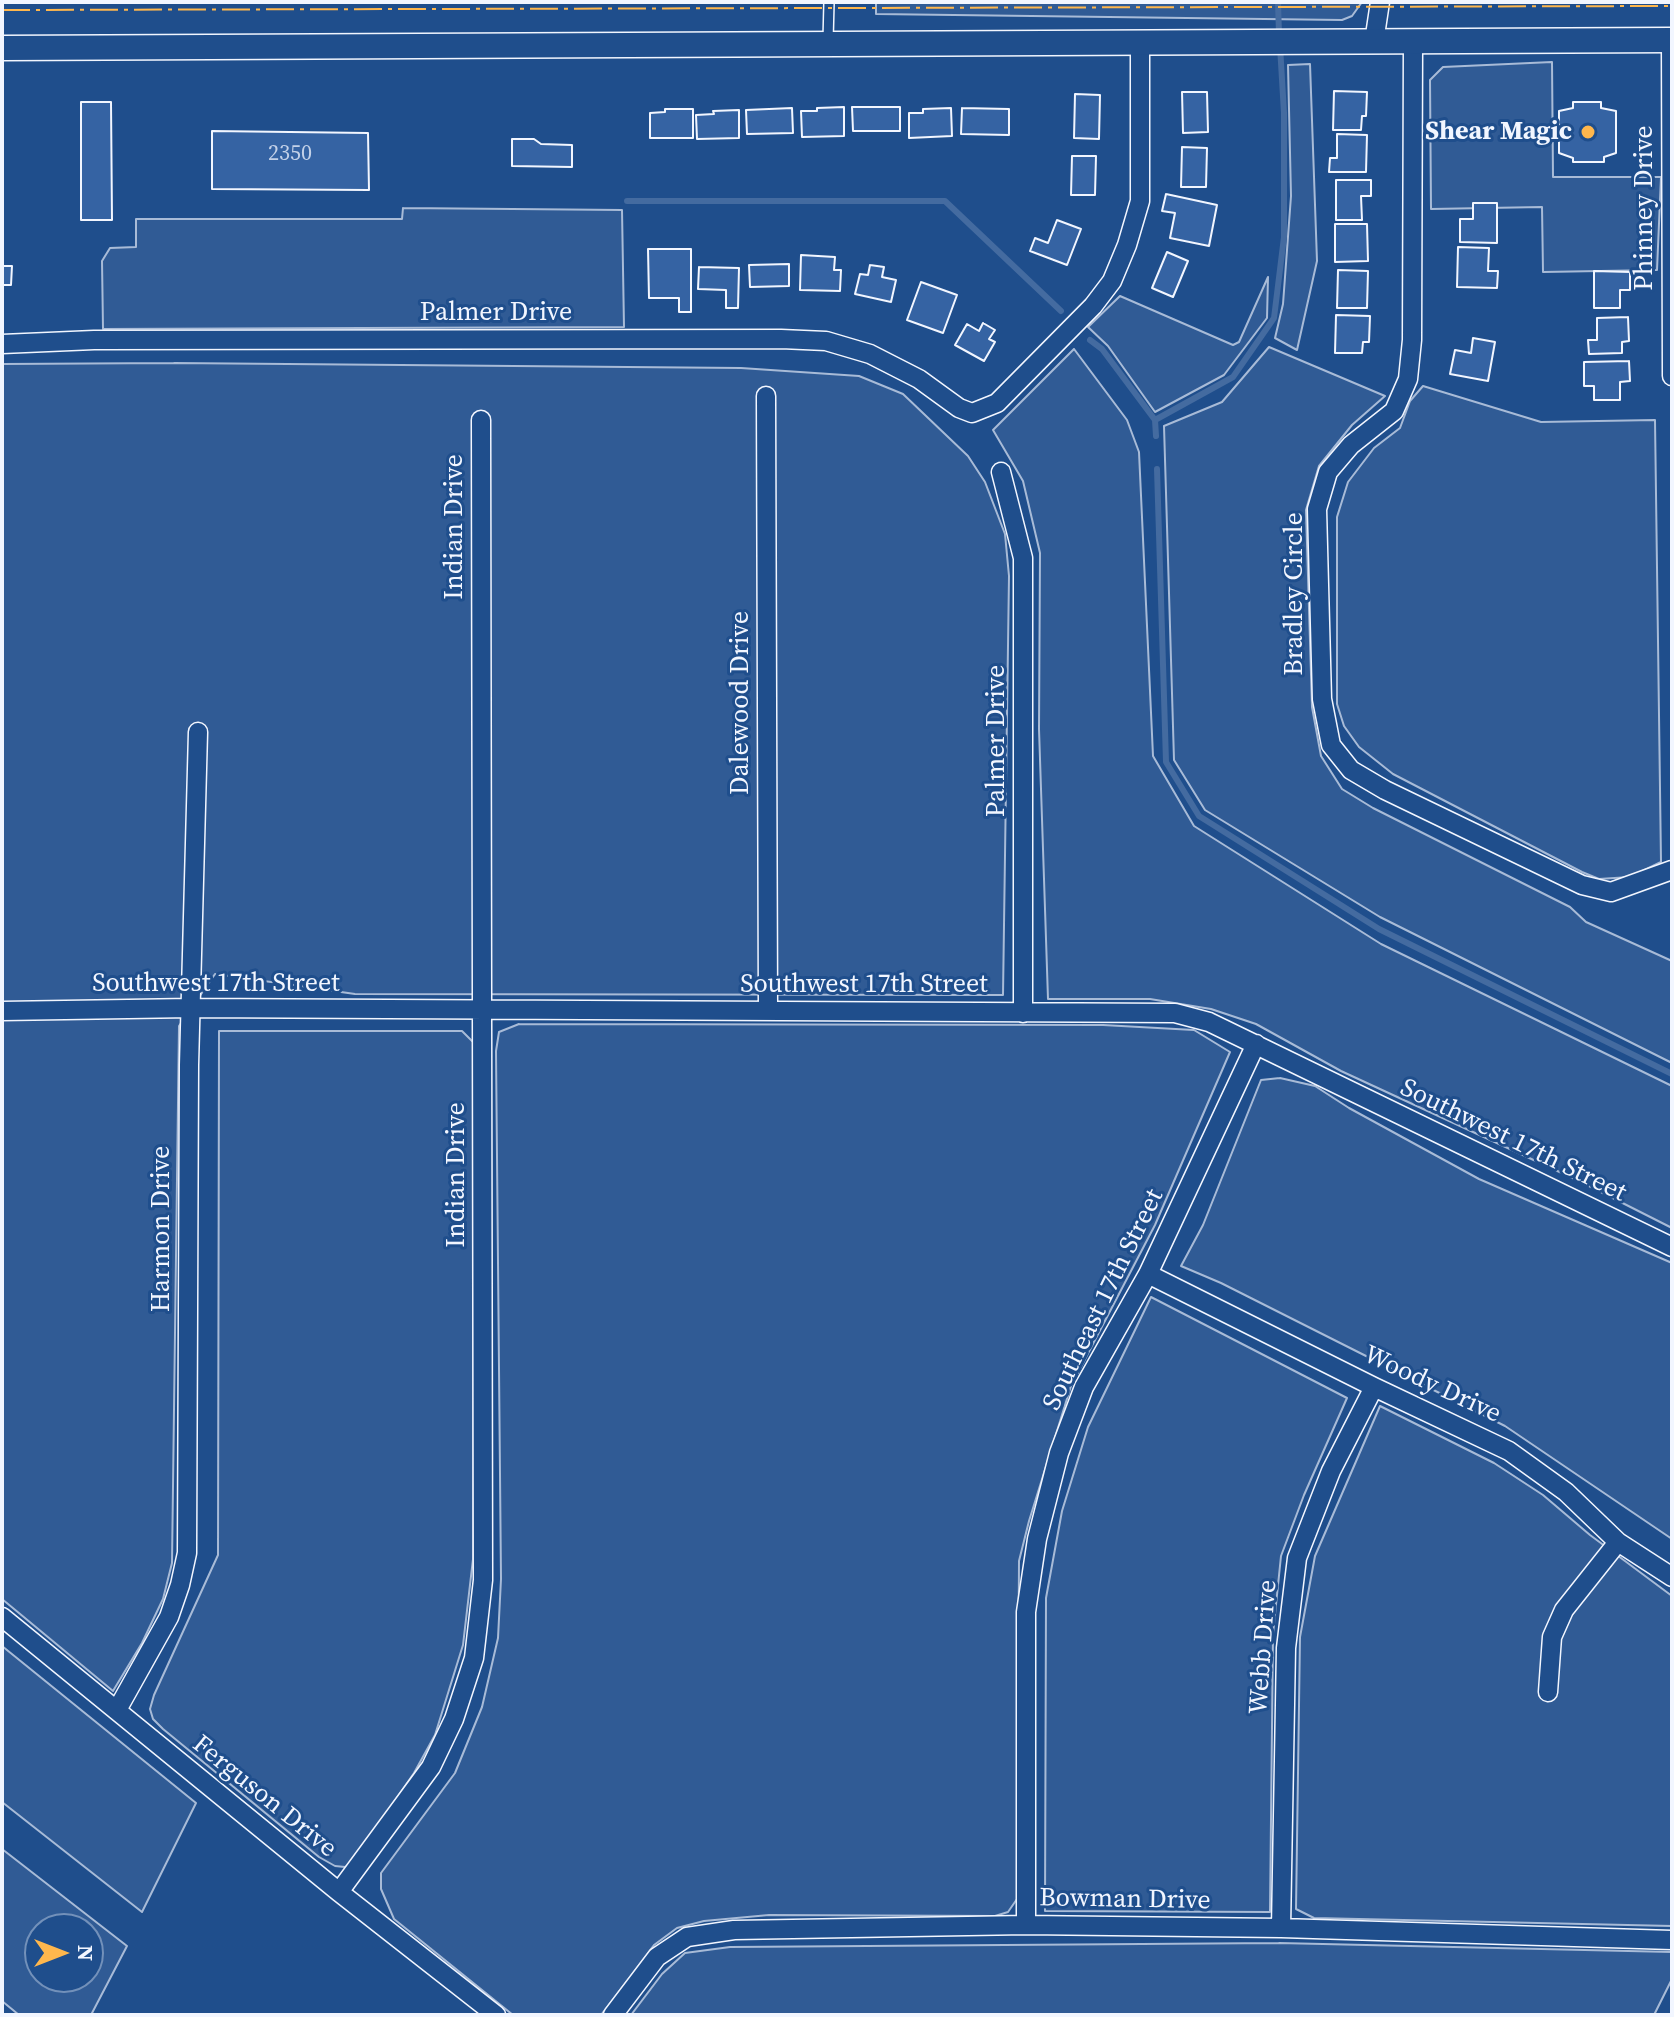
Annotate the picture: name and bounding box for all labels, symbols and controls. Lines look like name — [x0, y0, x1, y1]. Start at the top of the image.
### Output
place label: Shear Magic — [1425, 116, 1572, 148]
marker: Shear Magic — [1579, 123, 1597, 141]
street label: Phinney Drive — [1629, 125, 1661, 291]
house number: 2350 — [268, 141, 312, 167]
street label: Palmer Drive — [420, 297, 572, 329]
street label: Indian Drive — [439, 454, 471, 600]
street label: Bradley Circle — [1279, 512, 1311, 676]
street label: Dalewood Drive — [725, 611, 757, 795]
street label: Palmer Drive — [981, 665, 1013, 817]
street label: Southwest 17th Street — [92, 968, 340, 1000]
street label: Southwest 17th Street — [740, 969, 988, 1001]
street label: Southwest 17th Street — [1395, 1073, 1631, 1209]
street label: Indian Drive — [441, 1102, 473, 1248]
street label: Harmon Drive — [146, 1146, 178, 1312]
street label: Southeast 17th Street — [1037, 1184, 1171, 1416]
street label: Woody Drive — [1358, 1340, 1506, 1430]
street label: Webb Drive — [1244, 1579, 1284, 1715]
street label: Ferguson Drive — [186, 1729, 342, 1865]
street label: Bowman Drive — [1039, 1883, 1211, 1917]
north arrow — [24, 1913, 104, 1993]
text: N — [71, 1945, 101, 1961]

